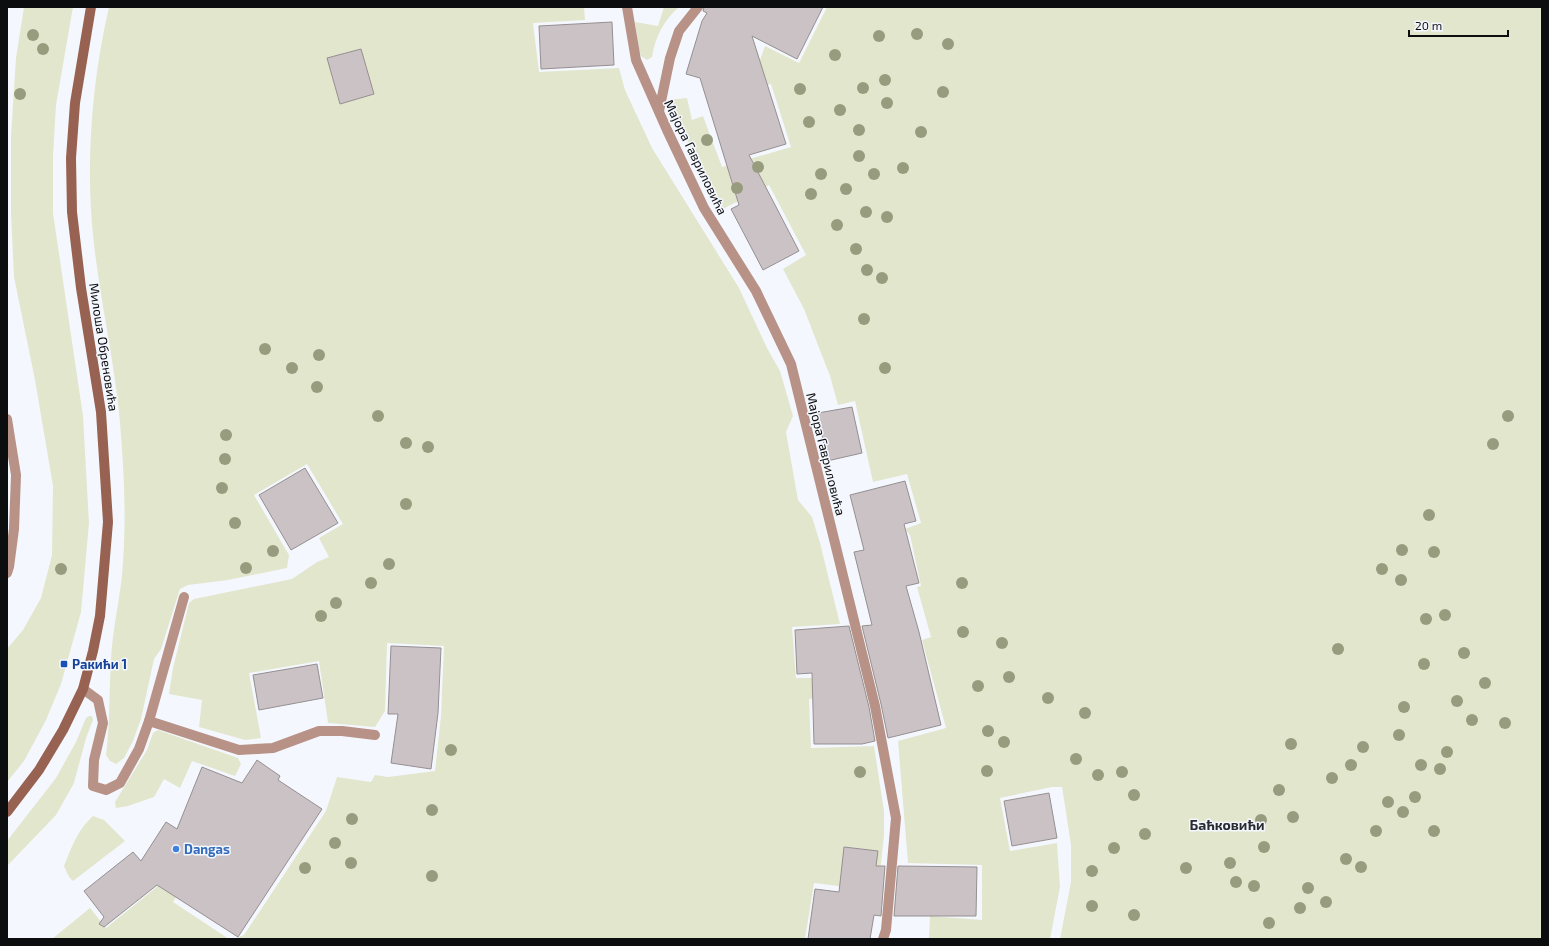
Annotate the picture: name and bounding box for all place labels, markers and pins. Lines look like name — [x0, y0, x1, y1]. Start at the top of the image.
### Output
place label: Ракићи 1 — [72, 656, 127, 672]
marker: Ракићи 1 — [59, 659, 69, 669]
place label: Dangas — [184, 841, 230, 857]
marker: Dangas — [171, 844, 181, 854]

